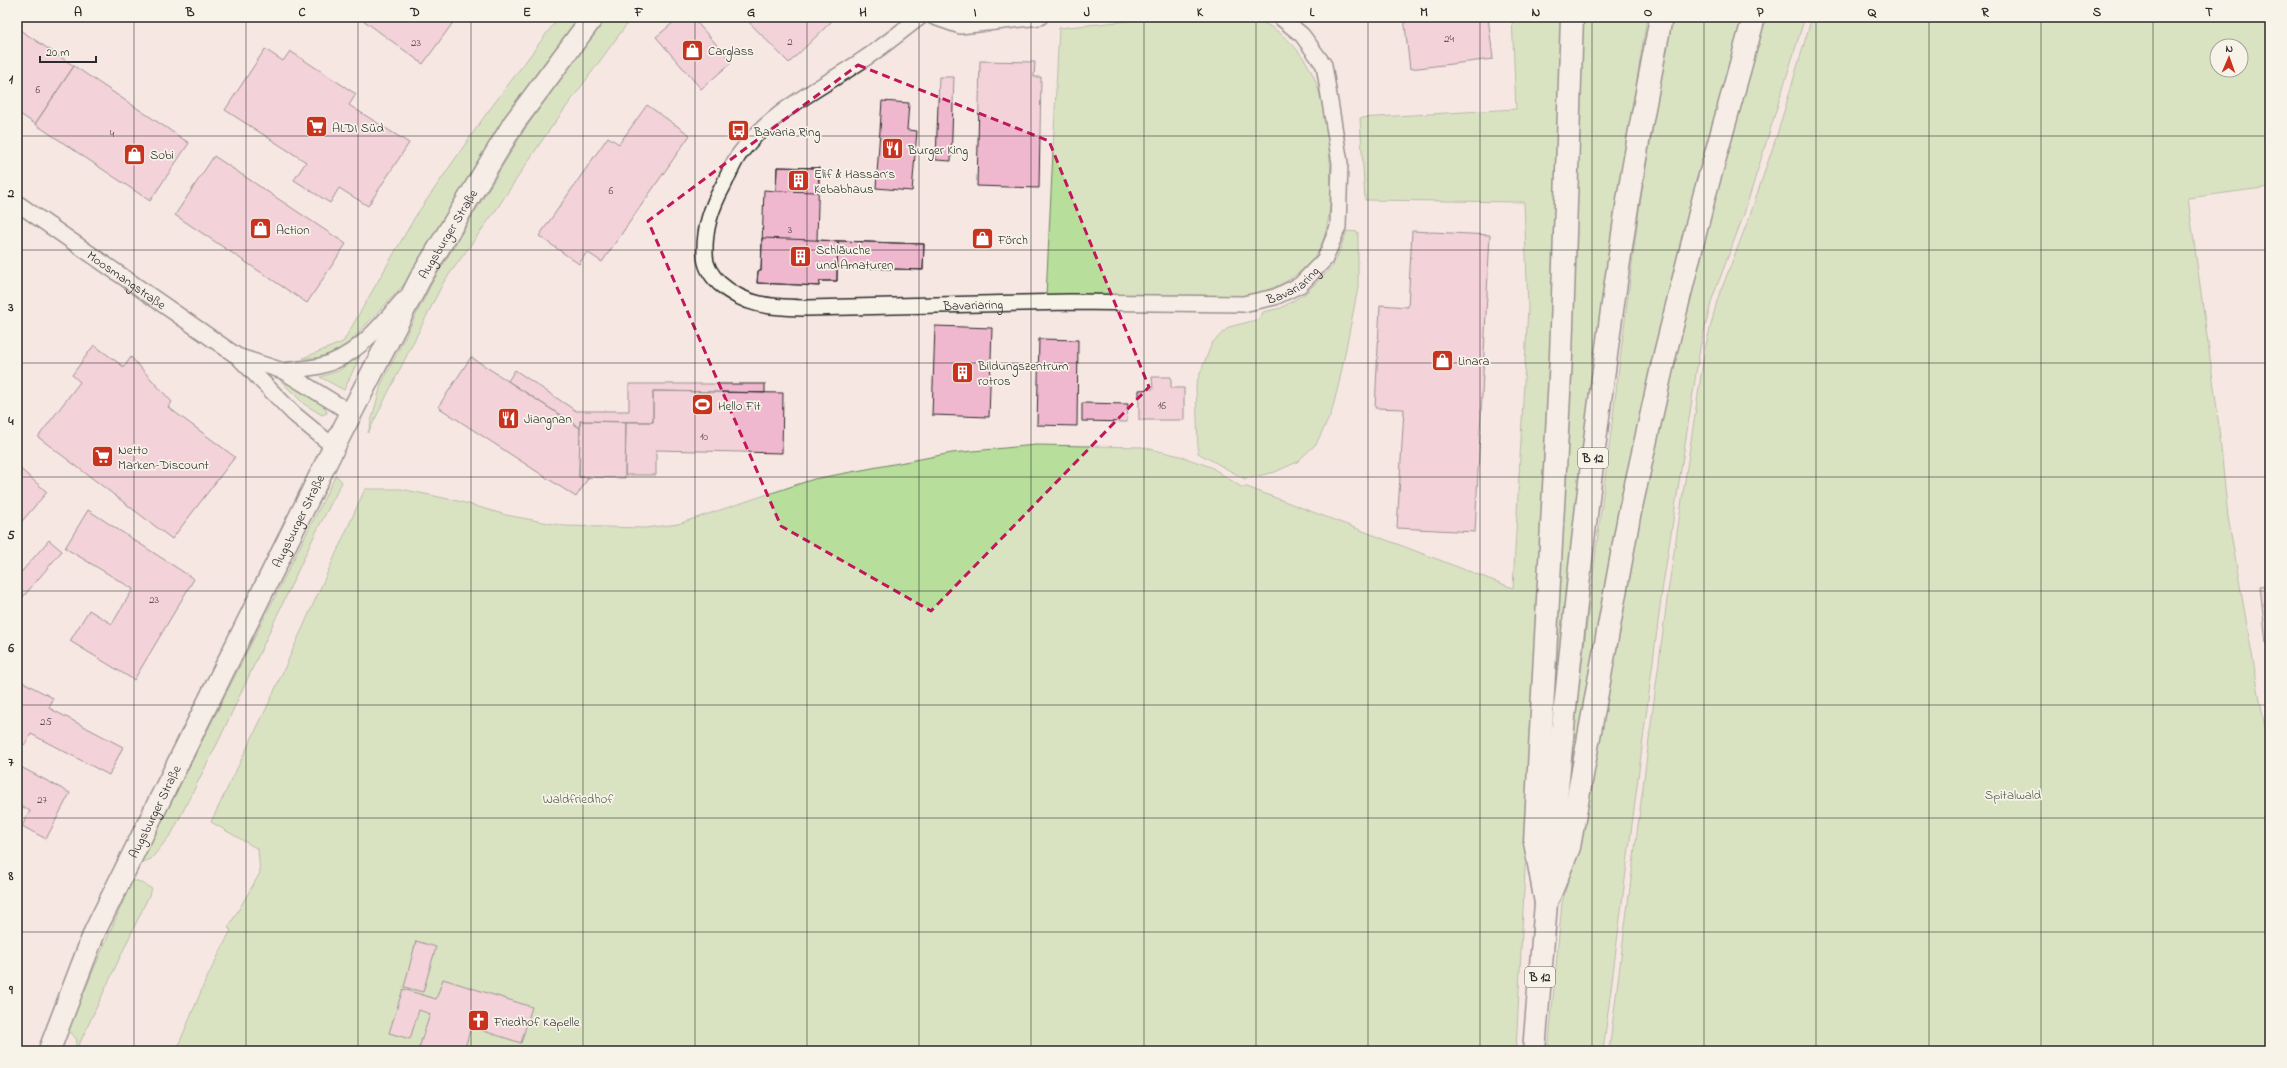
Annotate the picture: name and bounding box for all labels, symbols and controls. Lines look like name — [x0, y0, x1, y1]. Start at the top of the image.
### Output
text: A — [74, 3, 82, 22]
text: B — [185, 3, 195, 22]
text: C — [298, 3, 306, 22]
text: D — [409, 3, 420, 22]
text: E — [523, 3, 531, 22]
text: F — [634, 3, 644, 22]
text: G — [747, 3, 755, 22]
text: H — [859, 3, 867, 22]
text: I — [973, 3, 977, 22]
text: J — [1084, 3, 1090, 22]
text: K — [1197, 3, 1204, 22]
text: L — [1310, 3, 1316, 22]
text: M — [1420, 3, 1428, 22]
text: N — [1532, 3, 1541, 22]
text: O — [1644, 3, 1653, 22]
text: P — [1757, 3, 1764, 22]
text: Q — [1868, 3, 1877, 22]
text: R — [1980, 3, 1989, 22]
text: S — [2093, 3, 2102, 22]
text: T — [2205, 3, 2213, 22]
house number: 24 — [1444, 31, 1454, 47]
house number: 2 — [787, 34, 793, 50]
house number: 23 — [411, 35, 421, 51]
shop icon: Carglass — [680, 37, 706, 63]
scale bar — [40, 38, 96, 64]
north arrow — [2209, 38, 2249, 78]
text: N — [2225, 41, 2233, 57]
place label: Carglass — [708, 42, 754, 62]
text: 20 m — [46, 44, 69, 62]
text: 1 — [9, 70, 14, 89]
house number: 6 — [36, 82, 41, 98]
supermarket icon: ALDI Süd — [304, 114, 330, 140]
bus stop icon: Bavaria Ring — [725, 118, 751, 144]
place label: ALDI Süd — [332, 119, 384, 138]
place label: Bavaria Ring — [753, 123, 820, 143]
house number: 4 — [110, 126, 115, 142]
restaurant icon: Burger King — [880, 136, 906, 162]
shop icon: Sobi — [121, 141, 147, 167]
place label: Burger King — [907, 141, 968, 161]
place label: Sobi — [150, 146, 174, 165]
place label: Elif & Hassan´s Kebabhaus — [814, 165, 895, 199]
building icon: Elif & Hassan´s Kebabhaus — [785, 167, 811, 193]
house number: 6 — [609, 183, 614, 199]
text: 2 — [7, 184, 15, 203]
street label: Augsburger Straße — [414, 186, 483, 283]
shop icon: Action — [248, 216, 274, 242]
place label: Action — [276, 221, 310, 240]
house number: 3 — [788, 222, 793, 238]
shop icon: Förch — [970, 226, 996, 252]
place label: Förch — [997, 231, 1028, 250]
place label: Schläuche und Amaturen — [816, 241, 894, 275]
building icon: Schläuche und Amaturen — [787, 243, 813, 269]
street label: Moosmangstraße — [83, 247, 170, 315]
street label: Bavariaring — [1264, 262, 1325, 310]
street label: Bavariaring — [942, 296, 1003, 316]
text: 3 — [7, 298, 14, 317]
shop icon: Linara — [1429, 347, 1455, 373]
place label: Linara — [1458, 352, 1490, 371]
place label: Bildungszentrum rotros — [977, 357, 1068, 391]
building icon: Bildungszentrum rotros — [949, 359, 975, 385]
sports icon: Hello Fit — [690, 392, 716, 418]
place label: Hello Fit — [718, 397, 762, 416]
house number: 16 — [1158, 398, 1166, 414]
restaurant icon: Jiangnan — [496, 405, 522, 431]
place label: Jiangnan — [524, 410, 572, 430]
text: 4 — [7, 412, 14, 431]
house number: 10 — [700, 429, 708, 445]
place label: Netto Marken-Discount — [118, 441, 210, 475]
supermarket icon: Netto Marken-Discount — [89, 443, 115, 469]
road number: B 12 — [1578, 448, 1608, 468]
street label: Augsburger Straße — [268, 472, 330, 571]
text: 5 — [7, 526, 15, 545]
house number: 23 — [149, 592, 159, 608]
text: 6 — [7, 639, 14, 658]
house number: 25 — [40, 714, 52, 730]
text: 7 — [8, 753, 14, 772]
street label: Augsburger Straße — [124, 762, 187, 862]
park label: Spitalwald — [1985, 786, 2042, 805]
park label: Waldfriedhof — [543, 790, 614, 809]
house number: 27 — [37, 792, 47, 808]
text: 8 — [8, 867, 14, 886]
road number: B 12 — [1525, 967, 1555, 987]
text: 9 — [8, 981, 14, 1000]
church icon: Friedhof Kapelle — [465, 1008, 491, 1034]
place label: Friedhof Kapelle — [493, 1013, 580, 1032]

